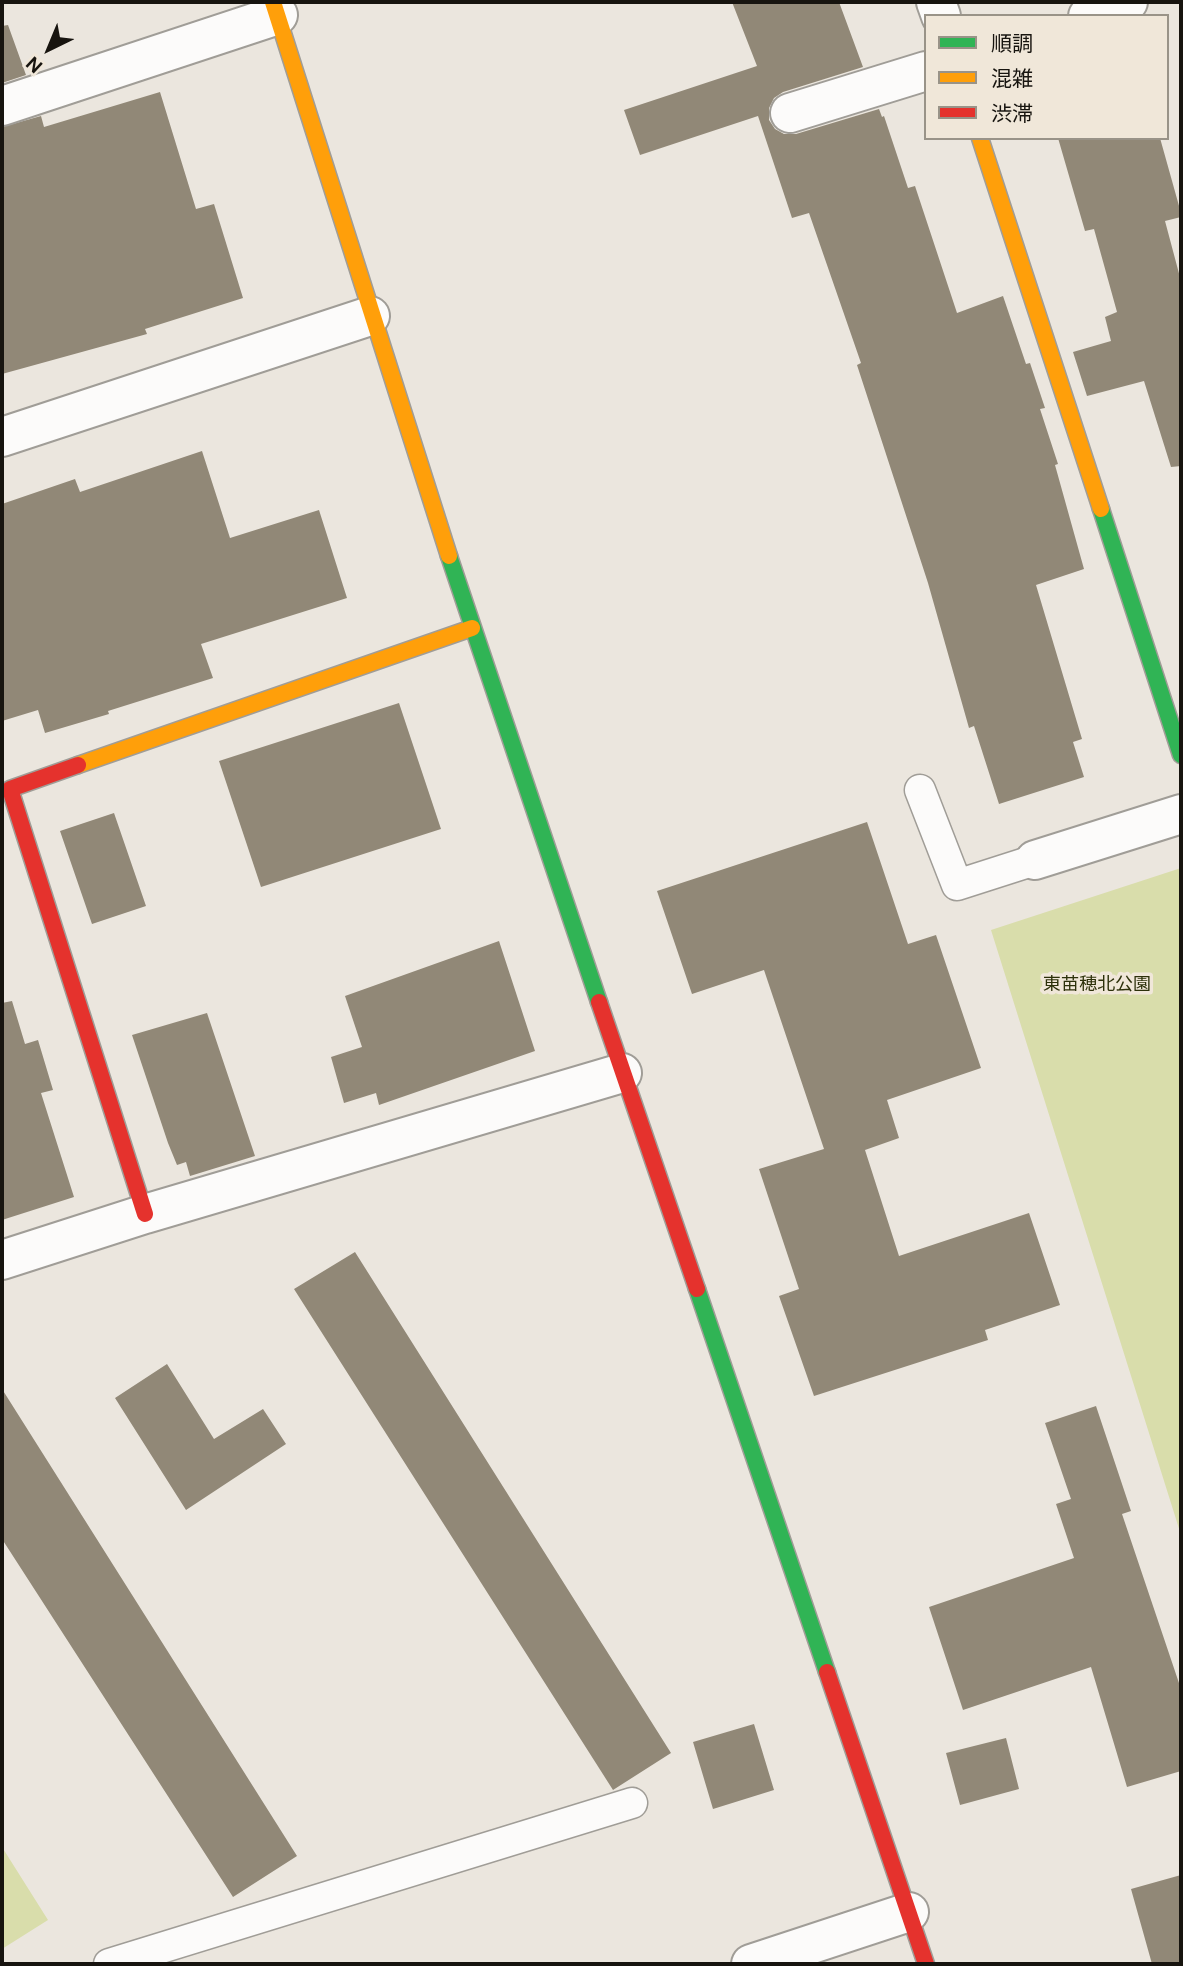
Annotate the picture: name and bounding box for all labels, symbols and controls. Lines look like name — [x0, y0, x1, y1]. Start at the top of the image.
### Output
north arrow — [14, 14, 84, 84]
legend — [924, 14, 1169, 140]
text: 順調 — [991, 30, 1033, 58]
text: N — [21, 51, 48, 79]
text: 混雑 — [991, 65, 1033, 93]
text: 渋滞 — [991, 100, 1033, 128]
park label: 東苗穂北公園 — [1043, 974, 1151, 996]

